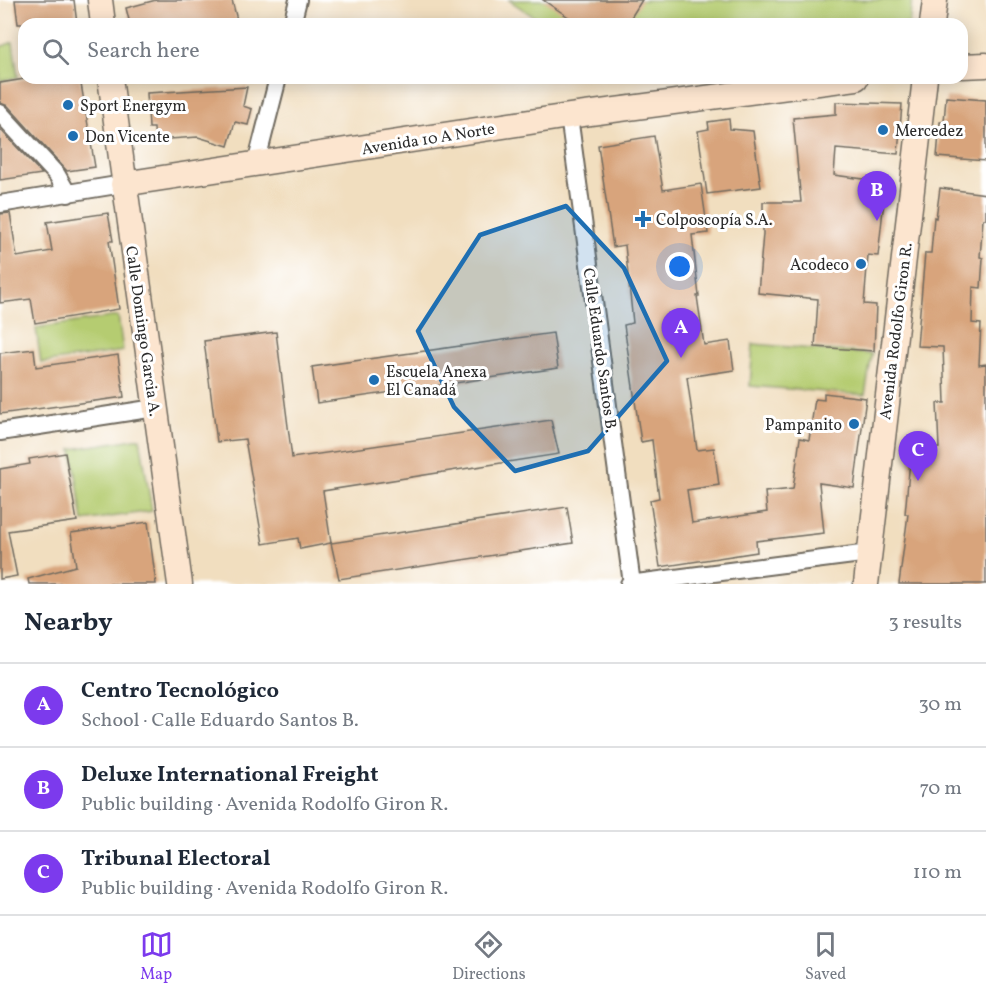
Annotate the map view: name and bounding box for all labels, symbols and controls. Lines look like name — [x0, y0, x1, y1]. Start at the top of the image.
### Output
search box — [18, 18, 968, 84]
icon: search — [39, 35, 72, 68]
text: Search here — [87, 36, 200, 67]
place label: Sport Energym — [80, 96, 186, 118]
marker: Sport Energym — [61, 98, 75, 112]
street label: Avenida 10 A Norte — [360, 119, 496, 161]
place label: Mercedez — [895, 121, 963, 143]
marker: Mercedez — [876, 123, 890, 137]
place label: Don Vicente — [85, 127, 170, 149]
marker: Don Vicente — [66, 129, 80, 143]
pin: B — [858, 172, 896, 221]
marker: Colposcopía S.A. — [634, 210, 652, 228]
place label: Colposcopía S.A. — [656, 210, 773, 232]
street label: Avenida Rodolfo Giron R. — [875, 241, 919, 421]
street label: Calle Domingo Garcia A. — [119, 245, 165, 418]
your location — [665, 252, 694, 281]
place label: Acodeco — [790, 255, 849, 277]
marker: Acodeco — [854, 257, 868, 271]
street label: Calle Eduardo Santos B. — [577, 267, 621, 434]
pin: A — [662, 308, 700, 358]
place label: Escuela Anexa El Canadá — [386, 362, 487, 402]
marker: Escuela Anexa El Canadá — [367, 373, 381, 387]
place label: Pampanito — [765, 415, 842, 437]
marker: Pampanito — [847, 417, 861, 431]
pin: C — [898, 432, 938, 481]
text: Nearby — [24, 605, 113, 641]
text: 3 results — [888, 609, 962, 637]
text: Centro Tecnológico — [81, 676, 279, 707]
text: A — [36, 691, 51, 719]
text: 30 m — [918, 691, 962, 719]
text: School · Calle Eduardo Santos B. — [81, 707, 359, 735]
text: Deluxe International Freight — [81, 760, 378, 791]
text: B — [37, 775, 50, 803]
text: 70 m — [919, 775, 962, 803]
text: Public building · Avenida Rodolfo Giron R. — [81, 791, 448, 819]
text: Tribunal Electoral — [81, 844, 270, 875]
text: C — [37, 859, 50, 887]
text: 110 m — [913, 859, 962, 887]
text: Public building · Avenida Rodolfo Giron R. — [81, 875, 448, 903]
tab: Map — [140, 928, 173, 986]
tab: Directions — [452, 928, 526, 986]
tab: Saved — [805, 928, 846, 986]

